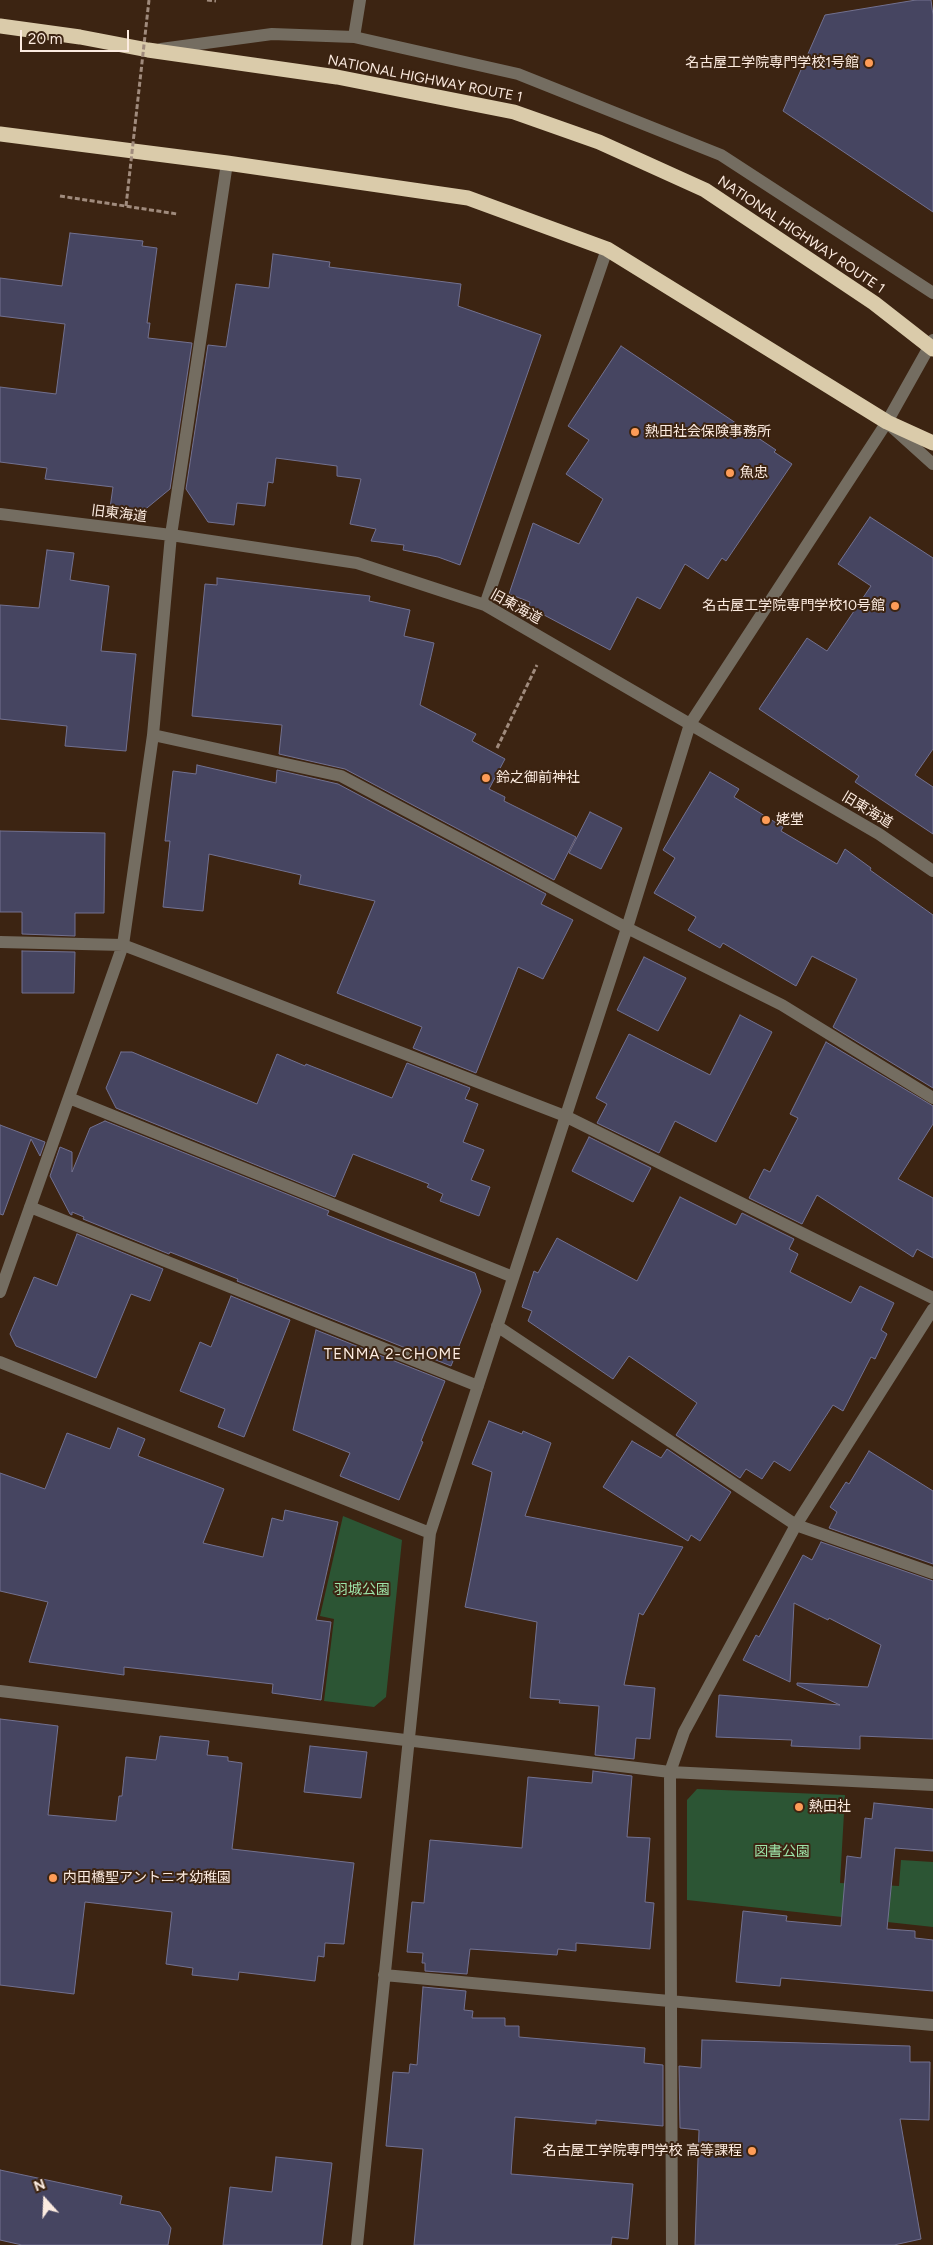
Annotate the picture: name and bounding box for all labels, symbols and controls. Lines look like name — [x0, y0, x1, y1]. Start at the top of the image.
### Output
scale bar — [22, 20, 131, 52]
text: 20 m — [28, 30, 62, 48]
street label: NATIONAL HIGHWAY ROUTE 1 — [326, 52, 524, 106]
place label: 名古屋工学院専門学校1号館 — [685, 55, 859, 71]
marker: 名古屋工学院専門学校1号館 — [863, 57, 875, 69]
street label: NATIONAL HIGHWAY ROUTE 1 — [714, 173, 888, 297]
place label: 熱田社会保険事務所 — [645, 424, 771, 440]
marker: 熱田社会保険事務所 — [629, 426, 641, 438]
place label: 魚忠 — [740, 465, 768, 481]
marker: 魚忠 — [724, 467, 736, 479]
street label: 旧東海道 — [90, 502, 148, 526]
street label: 旧東海道 — [487, 586, 545, 628]
place label: 名古屋工学院専門学校10号館 — [702, 598, 885, 614]
marker: 名古屋工学院専門学校10号館 — [889, 600, 901, 612]
place label: 鈴之御前神社 — [496, 770, 580, 786]
marker: 鈴之御前神社 — [480, 772, 492, 784]
street label: 旧東海道 — [839, 788, 895, 832]
place label: 姥堂 — [776, 812, 804, 828]
marker: 姥堂 — [760, 814, 772, 826]
district label: TENMA 2-CHOME — [322, 1346, 464, 1364]
park label: 羽城公園 — [334, 1582, 390, 1598]
place label: 熱田社 — [809, 1799, 851, 1815]
marker: 熱田社 — [793, 1801, 805, 1813]
park label: 図書公園 — [754, 1844, 810, 1860]
place label: 内田橋聖アントニオ幼稚園 — [63, 1870, 231, 1886]
marker: 内田橋聖アントニオ幼稚園 — [47, 1872, 59, 1884]
place label: 名古屋工学院専門学校 高等課程 — [543, 2143, 742, 2159]
marker: 名古屋工学院専門学校 高等課程 — [746, 2145, 758, 2157]
north arrow — [20, 2175, 70, 2225]
text: N — [32, 2176, 48, 2195]

